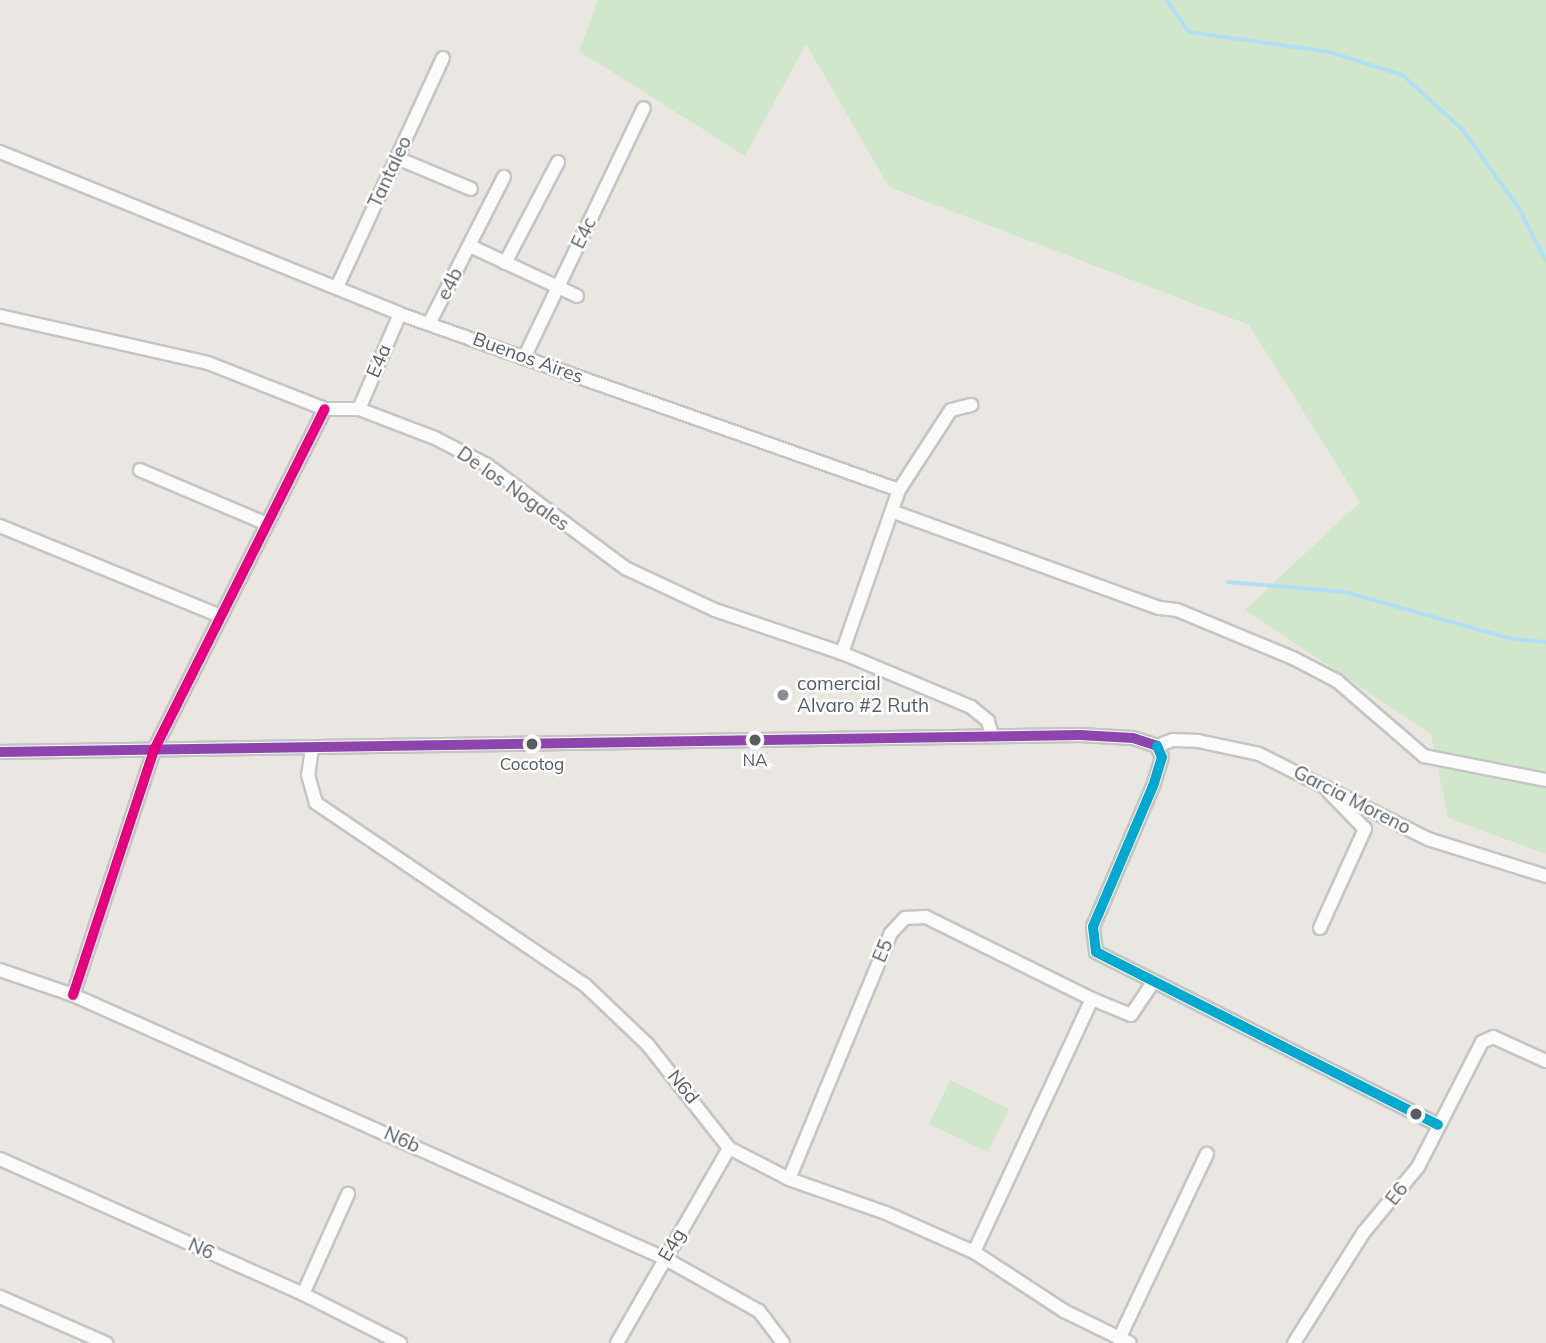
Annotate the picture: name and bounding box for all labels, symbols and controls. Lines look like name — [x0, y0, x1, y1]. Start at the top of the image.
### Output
street label: Tantaleo — [364, 133, 416, 211]
street label: E4c — [567, 214, 601, 252]
street label: e4b — [432, 264, 468, 304]
street label: Buenos Aires — [470, 328, 586, 388]
street label: E4a — [362, 341, 396, 381]
street label: De los Nogales — [453, 442, 573, 536]
place label: comercial Alvaro #2 Ruth — [797, 673, 929, 717]
marker: comercial Alvaro #2 Ruth — [775, 687, 791, 703]
marker: NA — [748, 733, 762, 747]
marker: Cocotog — [525, 737, 539, 751]
place label: NA — [742, 750, 768, 770]
place label: Cocotog — [500, 754, 564, 774]
street label: Garcia Moreno — [1290, 761, 1414, 839]
street label: E5 — [868, 936, 898, 966]
street label: N6d — [663, 1065, 703, 1109]
unlabelled marker — [1409, 1107, 1423, 1121]
street label: N6b — [380, 1122, 424, 1158]
street label: E6 — [1381, 1178, 1413, 1210]
street label: E4g — [654, 1225, 690, 1265]
street label: N6 — [185, 1233, 217, 1265]

